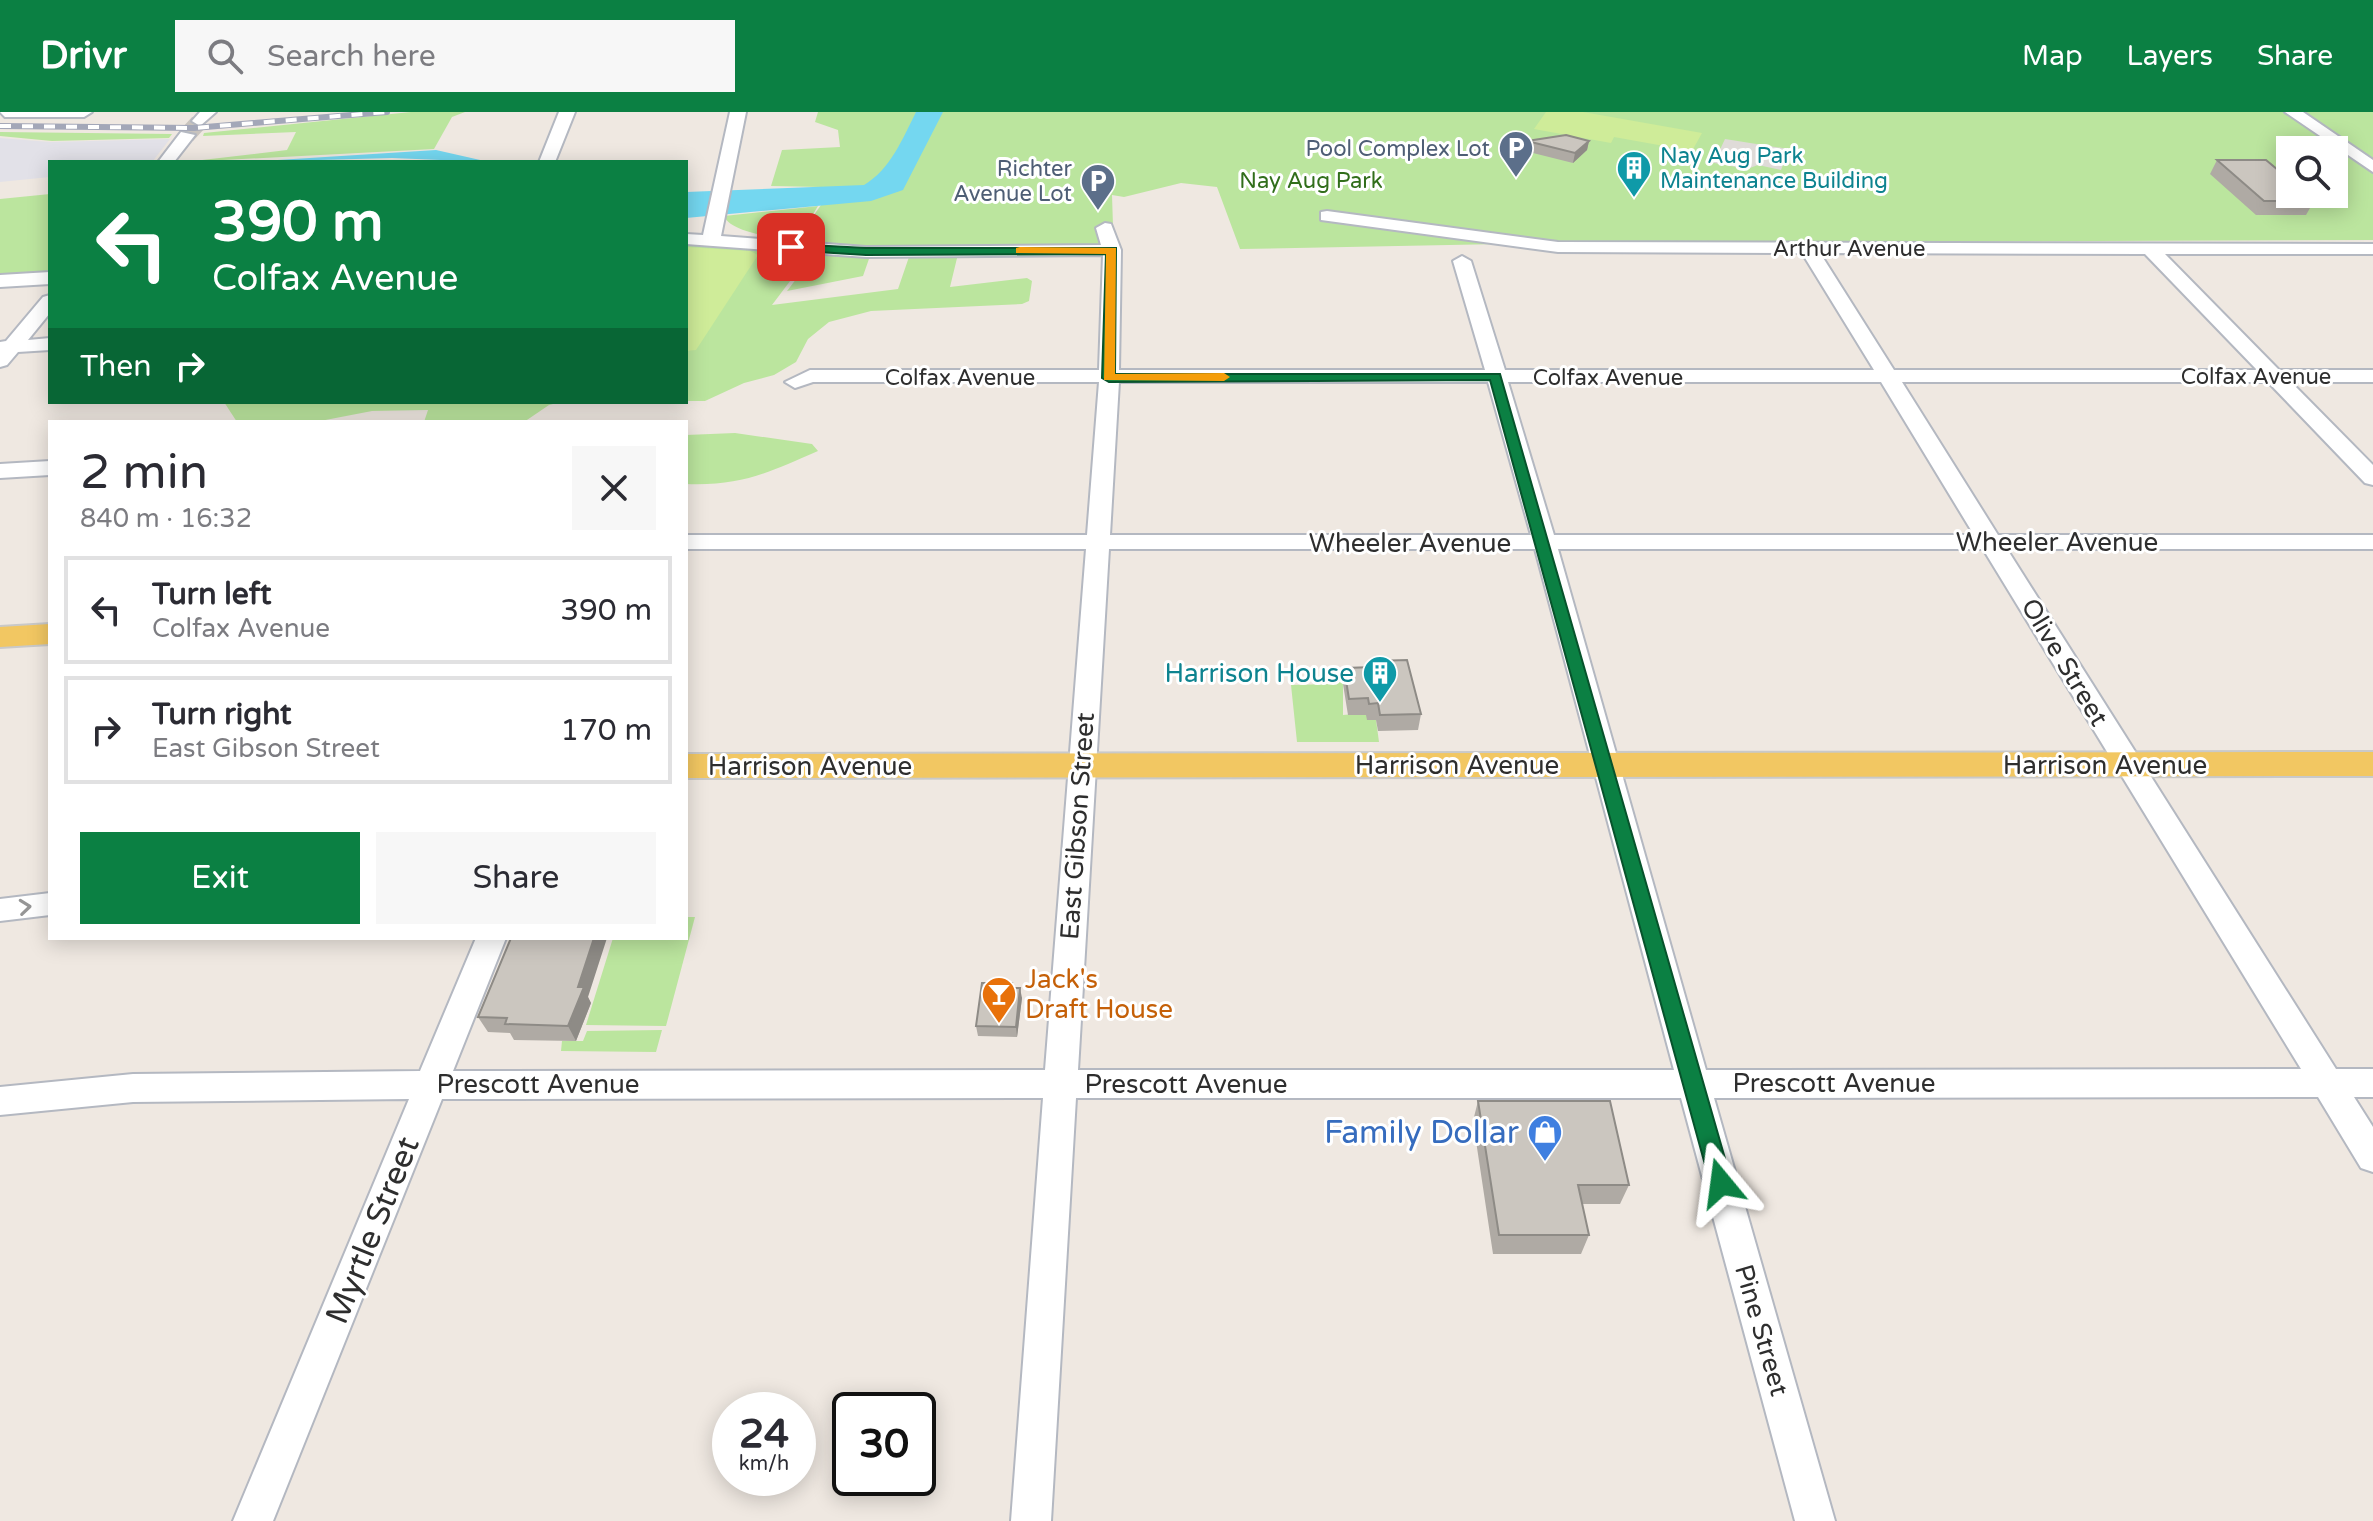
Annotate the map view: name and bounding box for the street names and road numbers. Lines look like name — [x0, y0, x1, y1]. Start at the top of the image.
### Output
street label: Arthur Avenue — [1773, 236, 1925, 262]
street label: Colfax Avenue — [2181, 364, 2331, 390]
street label: Colfax Avenue — [885, 365, 1035, 391]
street label: Colfax Avenue — [1533, 365, 1683, 391]
street label: Wheeler Avenue — [1956, 527, 2158, 558]
street label: Wheeler Avenue — [1309, 528, 1511, 559]
street label: Olive Street — [2014, 593, 2115, 732]
street label: East Gibson Street — [1054, 711, 1101, 941]
street label: Harrison Avenue — [1355, 750, 1559, 781]
street label: Harrison Avenue — [2003, 750, 2207, 781]
street label: Harrison Avenue — [708, 751, 912, 782]
street label: Prescott Avenue — [1732, 1068, 1936, 1099]
street label: Prescott Avenue — [436, 1069, 640, 1100]
street label: Prescott Avenue — [1084, 1069, 1288, 1100]
street label: Myrtle Street — [318, 1131, 428, 1329]
street label: Pine Street — [1728, 1261, 1795, 1400]

